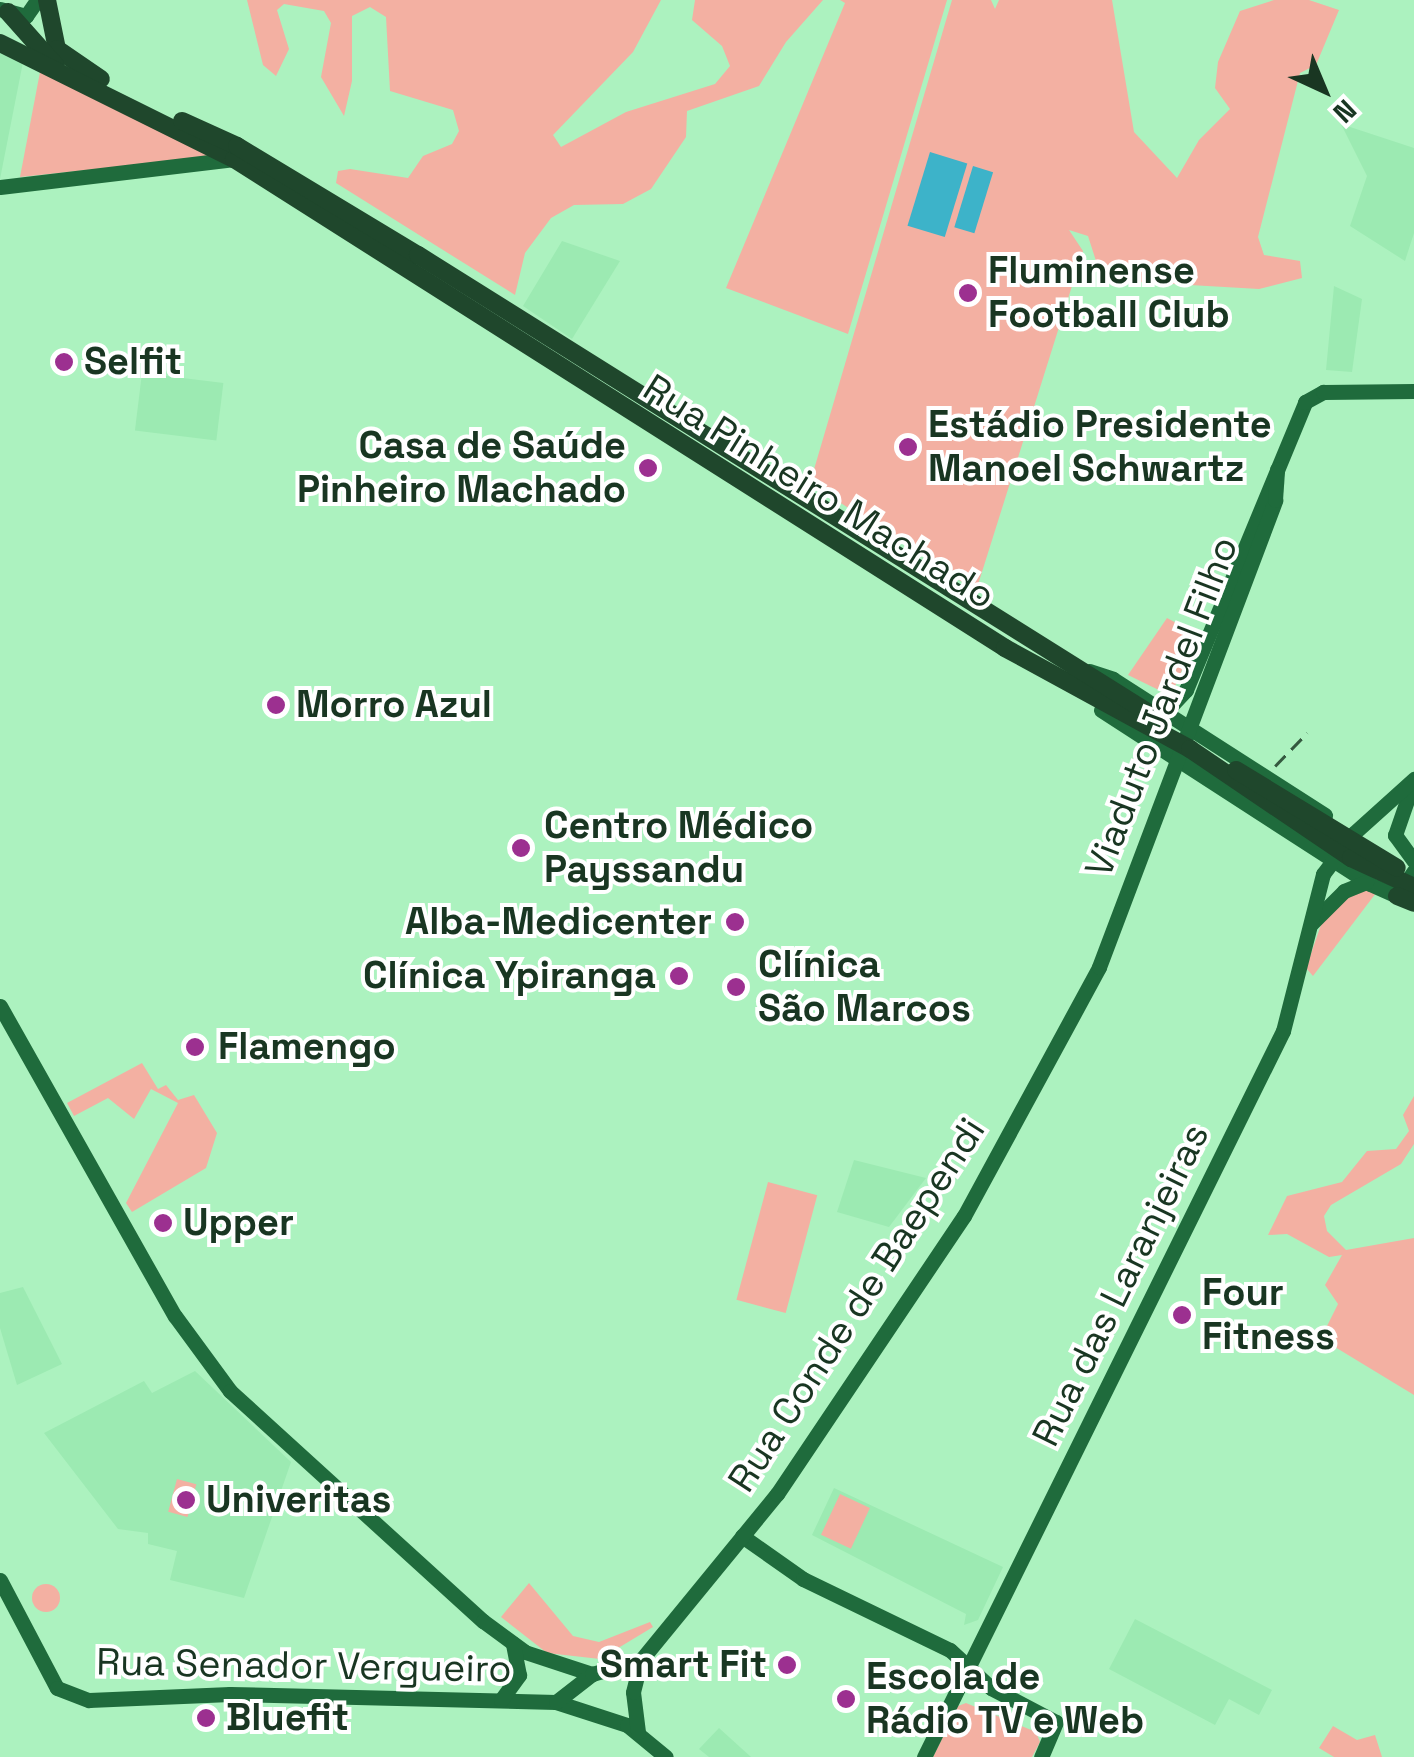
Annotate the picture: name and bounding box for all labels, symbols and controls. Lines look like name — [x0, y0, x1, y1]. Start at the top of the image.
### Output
north arrow — [1274, 40, 1374, 140]
text: N — [1326, 92, 1364, 131]
place label: Fluminense Football Club — [988, 248, 1230, 338]
marker: Fluminense Football Club — [957, 282, 979, 304]
place label: Selfit — [84, 339, 182, 385]
marker: Selfit — [53, 351, 75, 373]
street label: Rua Pinheiro Machado — [635, 365, 1003, 619]
place label: Estádio Presidente Manoel Schwartz — [928, 402, 1272, 492]
place label: Casa de Saúde Pinheiro Machado — [297, 423, 626, 512]
marker: Estádio Presidente Manoel Schwartz — [897, 436, 919, 458]
marker: Casa de Saúde Pinheiro Machado — [635, 455, 661, 481]
street label: Viaduto Jardel Filho — [1076, 530, 1248, 884]
place label: Morro Azul — [296, 682, 492, 728]
marker: Morro Azul — [265, 694, 287, 716]
place label: Centro Médico Payssandu — [544, 803, 813, 892]
marker: Centro Médico Payssandu — [508, 835, 534, 861]
place label: Alba-Medicenter — [405, 899, 712, 945]
marker: Alba-Medicenter — [722, 909, 748, 935]
place label: Clínica São Marcos — [758, 942, 971, 1032]
place label: Clínica Ypiranga — [363, 953, 656, 999]
marker: Clínica Ypiranga — [666, 963, 692, 989]
marker: Clínica São Marcos — [723, 974, 749, 1000]
place label: Flamengo — [218, 1024, 396, 1070]
marker: Flamengo — [182, 1034, 208, 1060]
street label: Rua Conde de Baependi — [719, 1110, 995, 1500]
street label: Rua das Laranjeiras — [1023, 1116, 1219, 1454]
place label: Upper — [183, 1200, 294, 1246]
marker: Upper — [152, 1212, 174, 1234]
place label: Four Fitness — [1202, 1270, 1335, 1360]
marker: Four Fitness — [1171, 1304, 1193, 1326]
place label: Univeritas — [206, 1477, 391, 1523]
marker: Univeritas — [175, 1489, 197, 1511]
street label: Rua Senador Vergueiro — [96, 1640, 512, 1692]
place label: Smart Fit — [600, 1642, 767, 1688]
marker: Smart Fit — [776, 1654, 798, 1676]
place label: Escola de Rádio TV e Web — [866, 1654, 1146, 1744]
marker: Escola de Rádio TV e Web — [835, 1688, 857, 1710]
place label: Bluefit — [226, 1695, 349, 1741]
marker: Bluefit — [195, 1707, 217, 1729]

